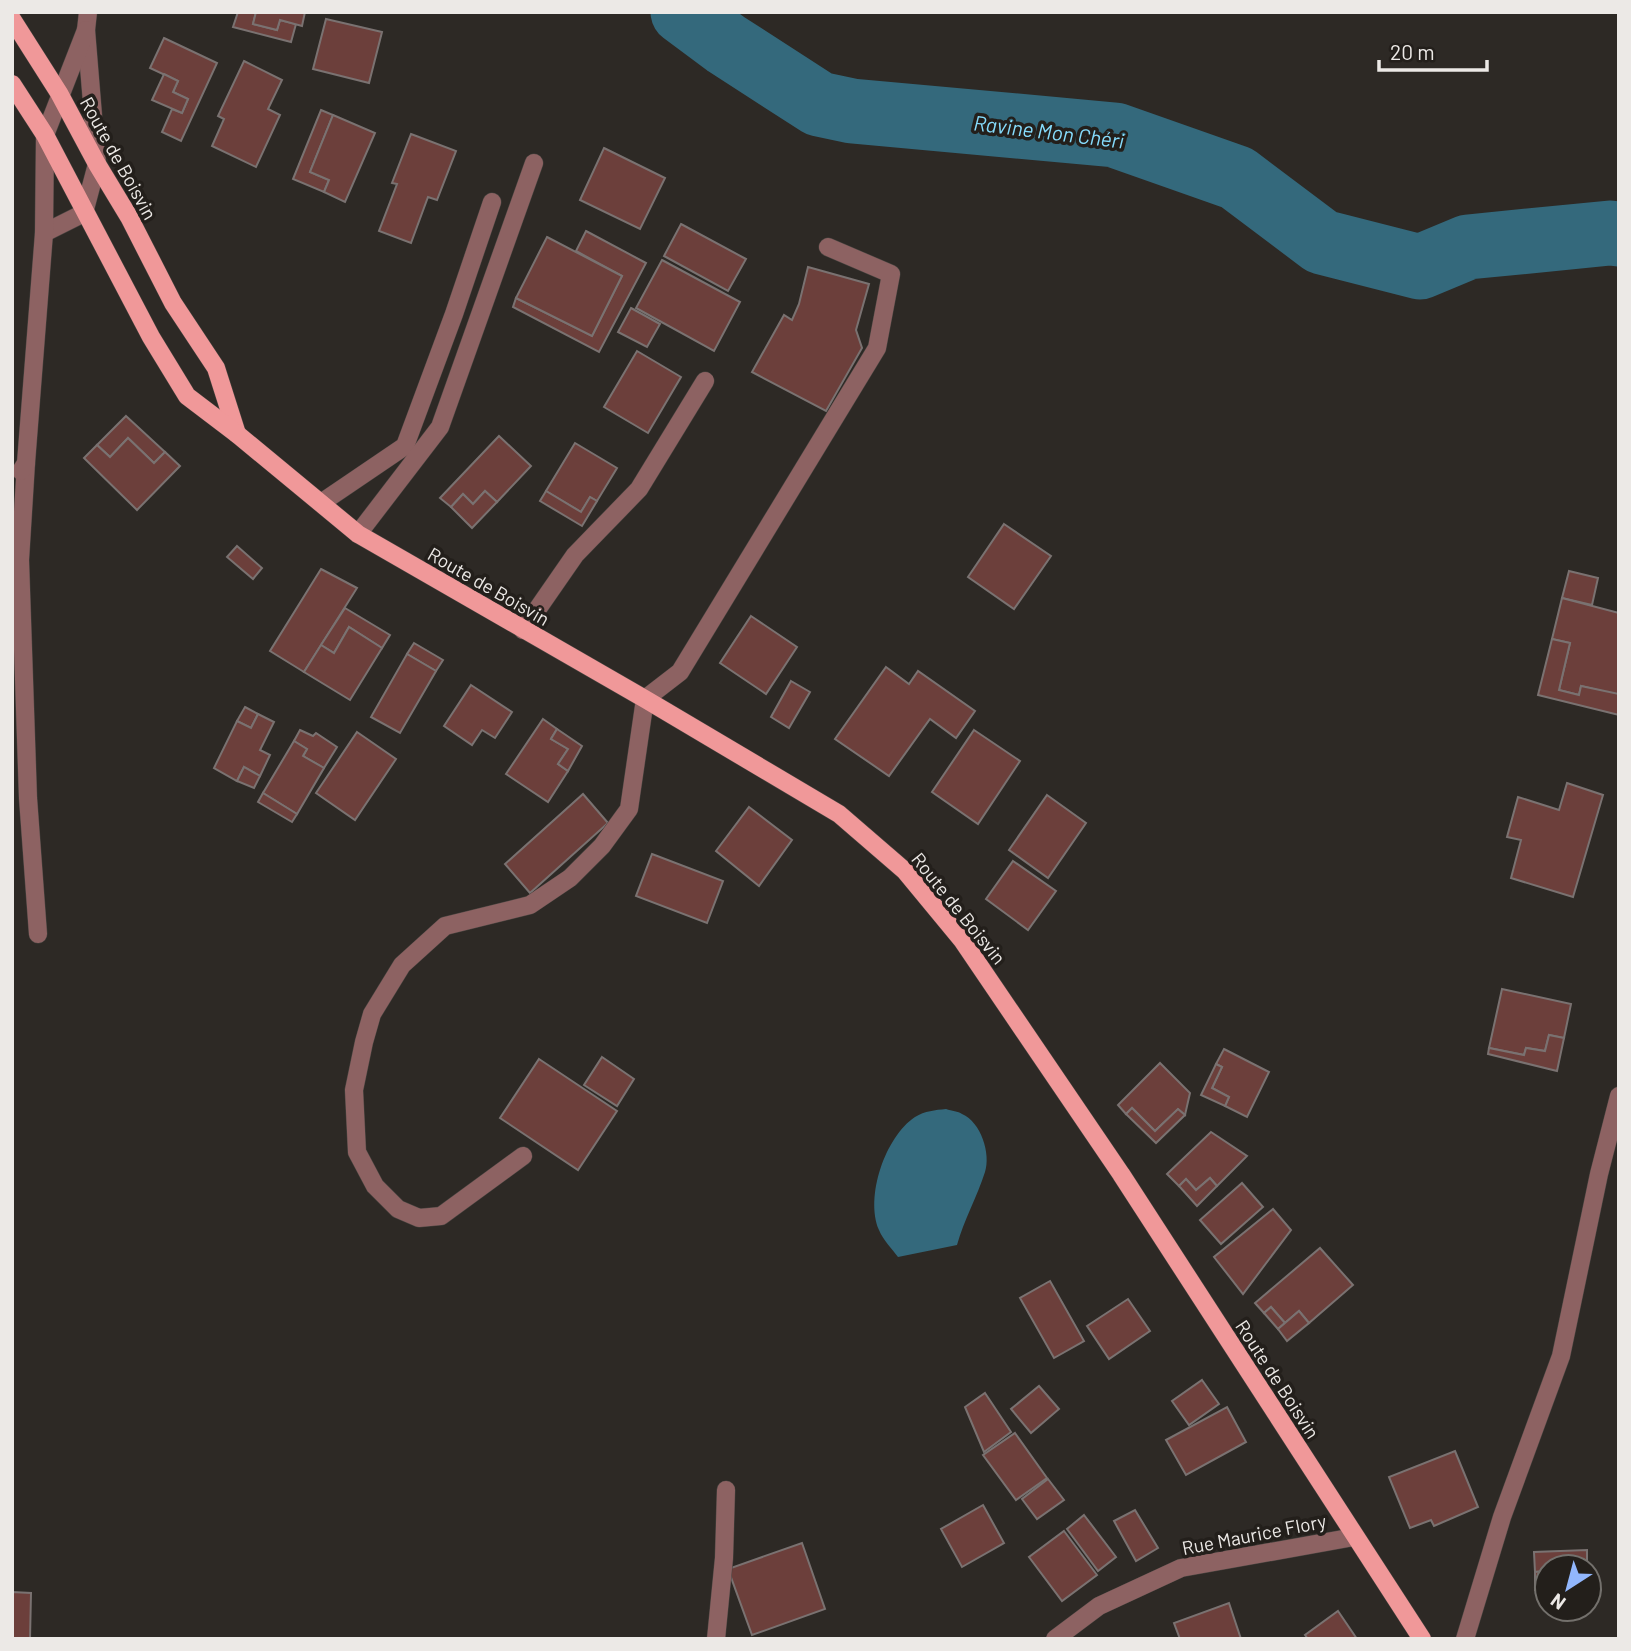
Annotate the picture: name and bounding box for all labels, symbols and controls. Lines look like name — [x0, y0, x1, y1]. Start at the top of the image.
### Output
scale bar — [1379, 28, 1488, 72]
text: 20 m — [1390, 39, 1435, 64]
street label: Route de Boisvin — [76, 93, 162, 223]
water label: Ravine Mon Chéri — [972, 109, 1127, 153]
street label: Route de Boisvin — [424, 542, 554, 630]
street label: Route de Boisvin — [907, 848, 1011, 968]
street label: Route de Boisvin — [1231, 1315, 1325, 1443]
street label: Rue Maurice Flory — [1180, 1509, 1328, 1559]
north arrow — [1533, 1553, 1603, 1623]
text: N — [1546, 1589, 1570, 1615]

